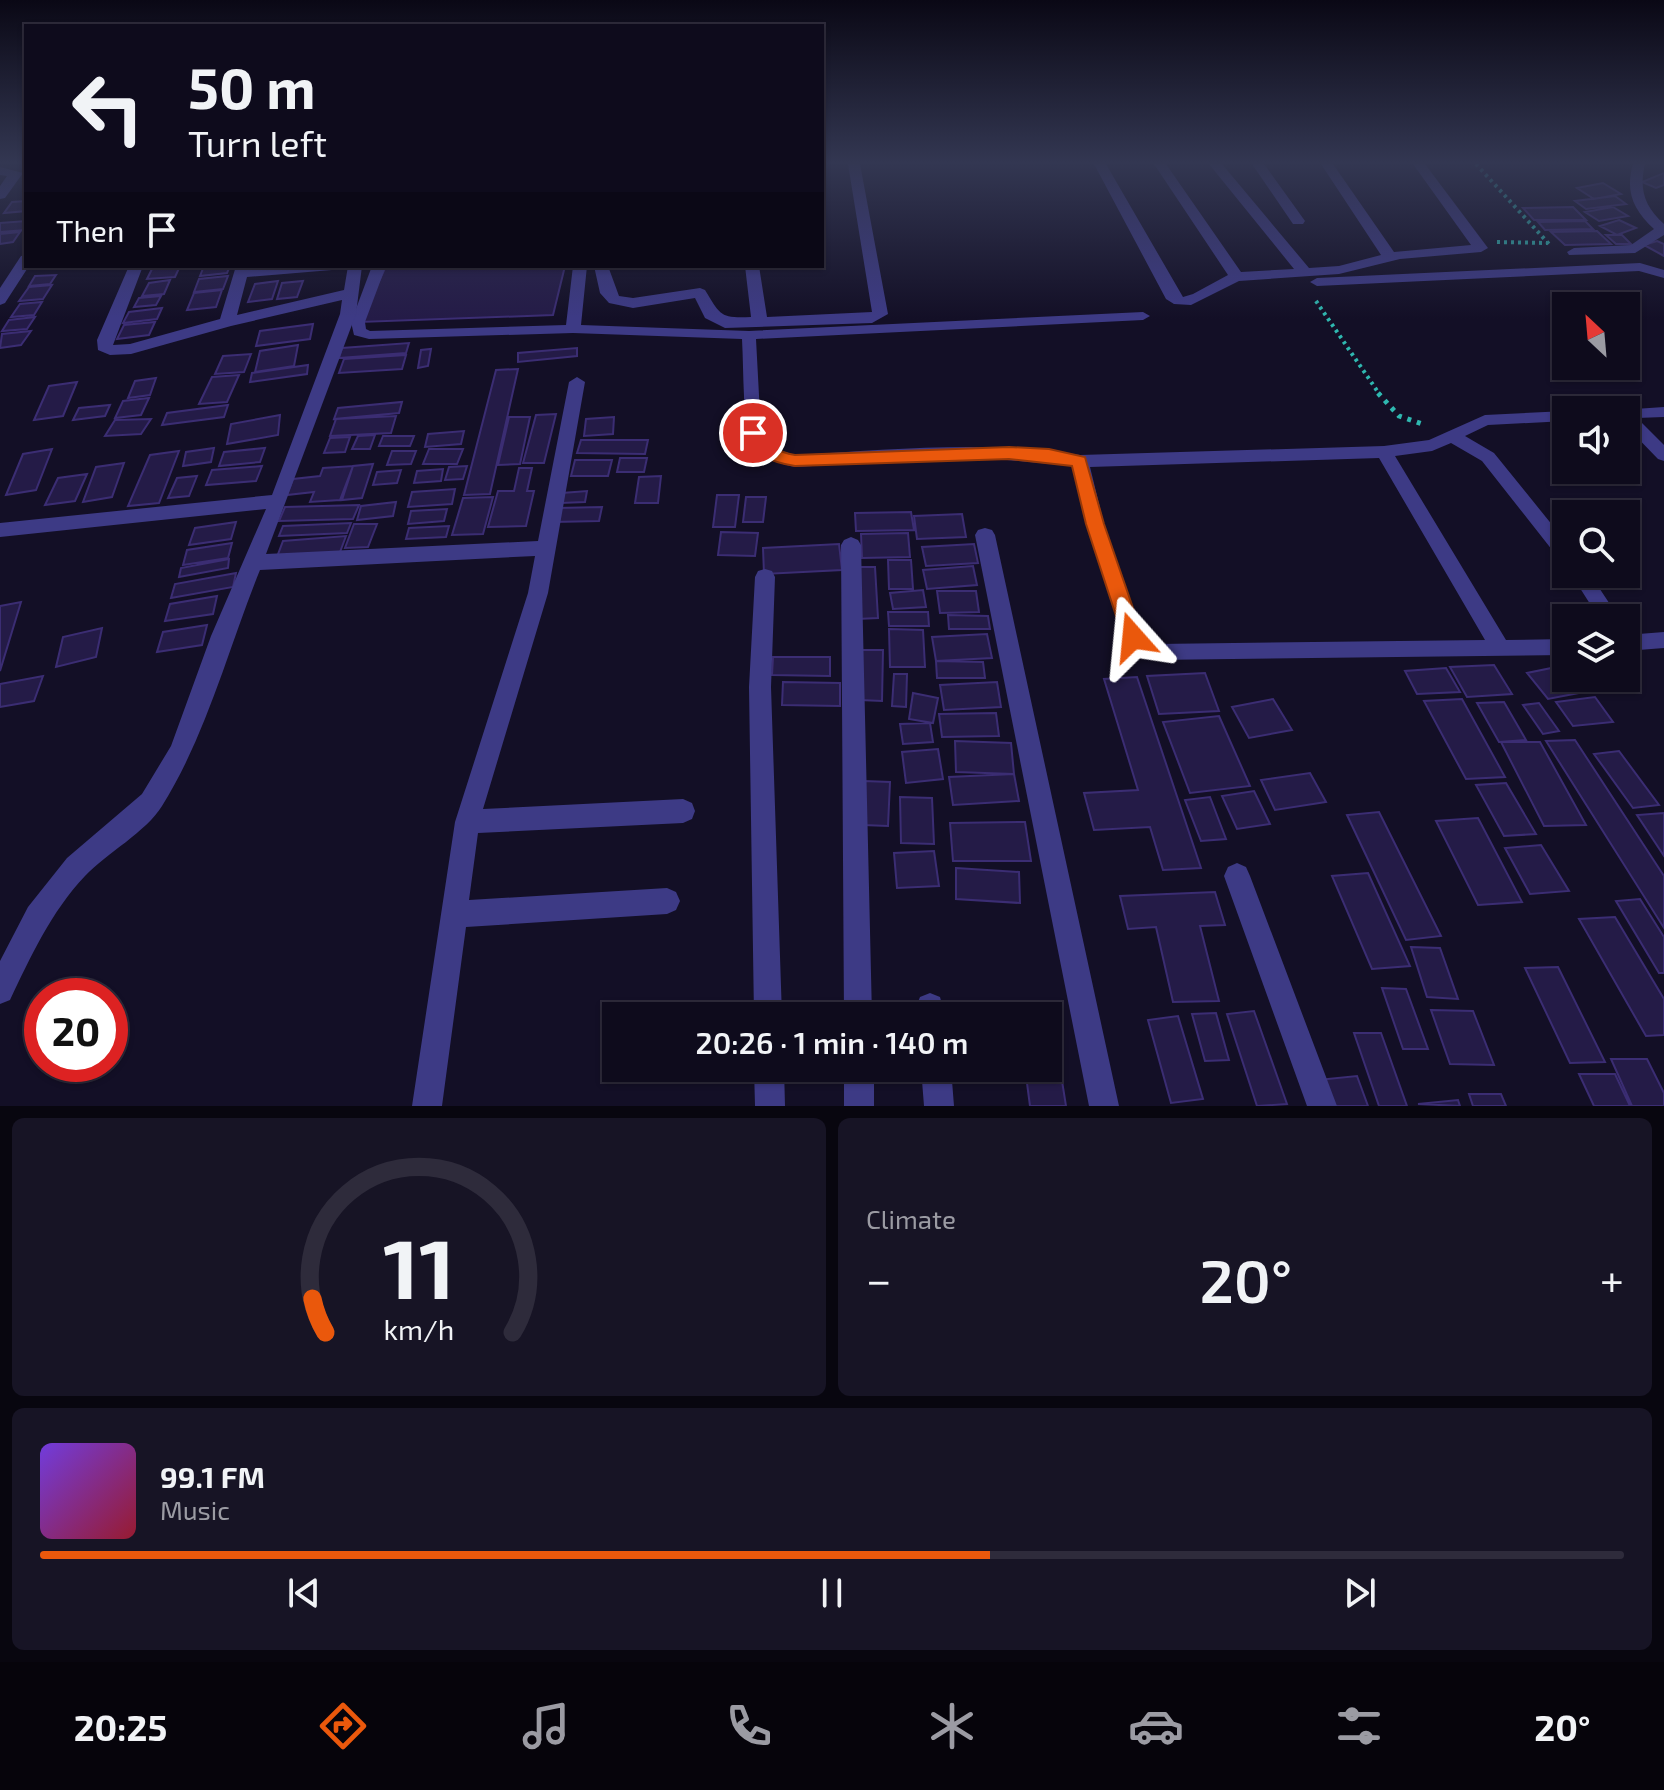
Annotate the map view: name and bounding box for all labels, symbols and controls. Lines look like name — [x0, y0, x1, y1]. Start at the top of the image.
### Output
text: 50 m — [188, 53, 316, 120]
icon: left — [56, 56, 160, 160]
text: Turn left — [188, 121, 327, 164]
icon: arrive — [140, 208, 184, 252]
text: Then — [56, 212, 124, 248]
north arrow — [1552, 292, 1640, 380]
map controls — [1552, 292, 1640, 692]
button: sound — [1552, 396, 1640, 484]
pin — [719, 399, 787, 467]
icon: arrive — [731, 411, 775, 455]
button: search — [1552, 500, 1640, 588]
position arrow — [1091, 595, 1175, 679]
button: layers — [1552, 604, 1640, 692]
speed limit sign: 20 — [24, 978, 128, 1082]
text: 20:26 · 1 min · 140 m — [696, 1024, 968, 1060]
text: Climate — [866, 1203, 956, 1234]
text: 11 — [383, 1216, 455, 1316]
text: 20° — [1199, 1243, 1292, 1315]
text: − — [866, 1252, 892, 1305]
text: + — [1600, 1252, 1624, 1305]
text: km/h — [384, 1311, 454, 1346]
text: 99.1 FM — [160, 1458, 265, 1494]
text: Music — [160, 1494, 230, 1525]
icon: previous — [282, 1571, 326, 1615]
icon: pause — [810, 1571, 854, 1615]
icon: next — [1338, 1571, 1382, 1615]
icon: directions — [315, 1698, 371, 1754]
icon: music — [518, 1698, 574, 1754]
icon: phone — [721, 1698, 777, 1754]
icon: climate — [924, 1698, 980, 1754]
icon: car — [1128, 1698, 1184, 1754]
icon: filters — [1331, 1698, 1387, 1754]
text: 20:25 — [74, 1705, 167, 1748]
text: 20° — [1534, 1705, 1590, 1748]

